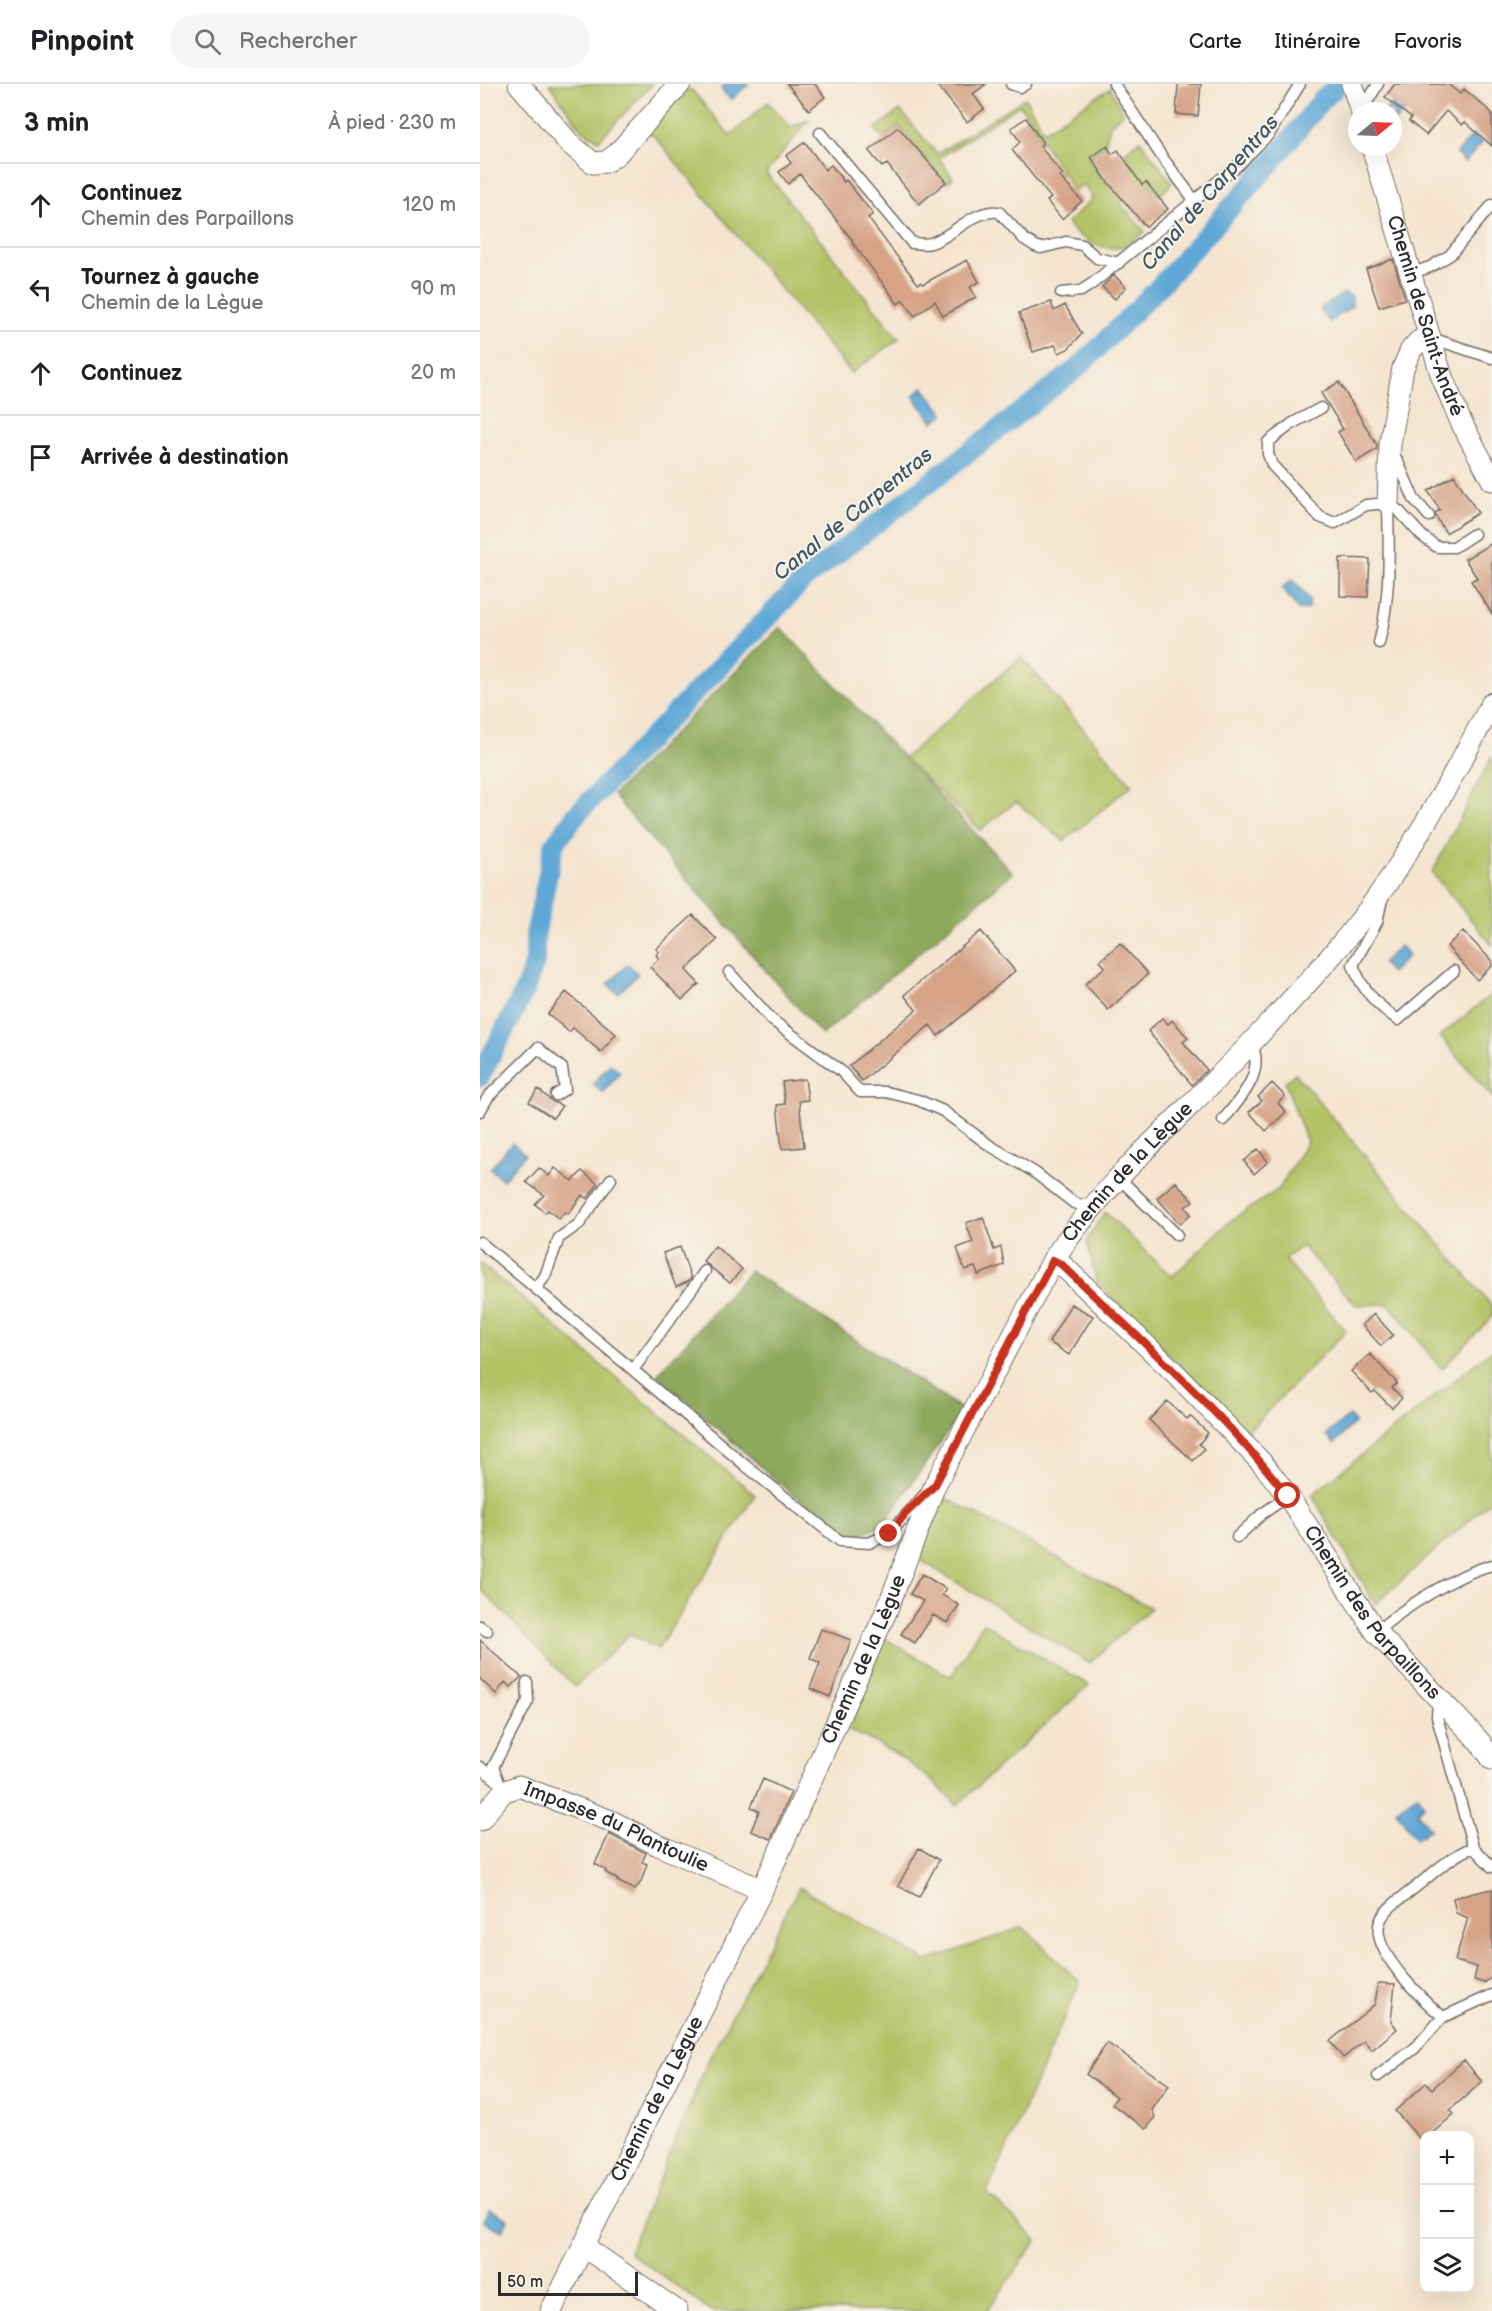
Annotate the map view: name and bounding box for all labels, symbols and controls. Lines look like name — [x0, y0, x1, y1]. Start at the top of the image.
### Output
search box — [170, 14, 590, 68]
text: Pinpoint — [30, 25, 134, 58]
icon: search — [191, 25, 224, 58]
text: Rechercher — [239, 28, 357, 55]
text: Carte — [1189, 29, 1242, 54]
text: Itinéraire — [1275, 29, 1361, 54]
text: Favoris — [1394, 29, 1462, 54]
north arrow — [1348, 102, 1402, 156]
text: 3 min — [24, 108, 89, 139]
water label: Canal de Carpentras — [1136, 110, 1285, 276]
text: À pied · 230 m — [328, 111, 456, 135]
text: Continuez — [81, 180, 182, 207]
icon: ahead — [24, 189, 57, 222]
text: 120 m — [403, 193, 456, 217]
text: Chemin des Parpaillons — [81, 207, 294, 231]
street label: Chemin de Saint-André — [1381, 212, 1469, 420]
text: Tournez à gauche — [81, 264, 259, 291]
icon: left — [24, 273, 57, 306]
text: 90 m — [411, 277, 456, 301]
text: Chemin de la Lègue — [81, 291, 263, 315]
icon: ahead — [24, 357, 57, 390]
text: Continuez — [81, 360, 182, 387]
text: 20 m — [411, 361, 456, 385]
icon: arrive — [24, 441, 57, 474]
water label: Canal de Carpentras — [768, 442, 938, 586]
text: Arrivée à destination — [81, 444, 289, 471]
street label: Chemin de la Lègue — [1057, 1097, 1198, 1247]
route start — [1274, 1482, 1300, 1508]
route end — [875, 1520, 901, 1546]
street label: Chemin des Parpaillons — [1298, 1521, 1446, 1705]
street label: Chemin de la Lègue — [817, 1571, 911, 1748]
street label: Impasse du Plantoulie — [520, 1777, 713, 1878]
street label: Chemin de la Lègue — [606, 2012, 709, 2186]
map controls — [1420, 2131, 1474, 2293]
button: + — [1420, 2131, 1474, 2185]
button: − — [1420, 2185, 1474, 2239]
button: layers — [1420, 2239, 1474, 2293]
scale bar — [498, 2269, 638, 2296]
text: 50 m — [507, 2273, 543, 2292]

